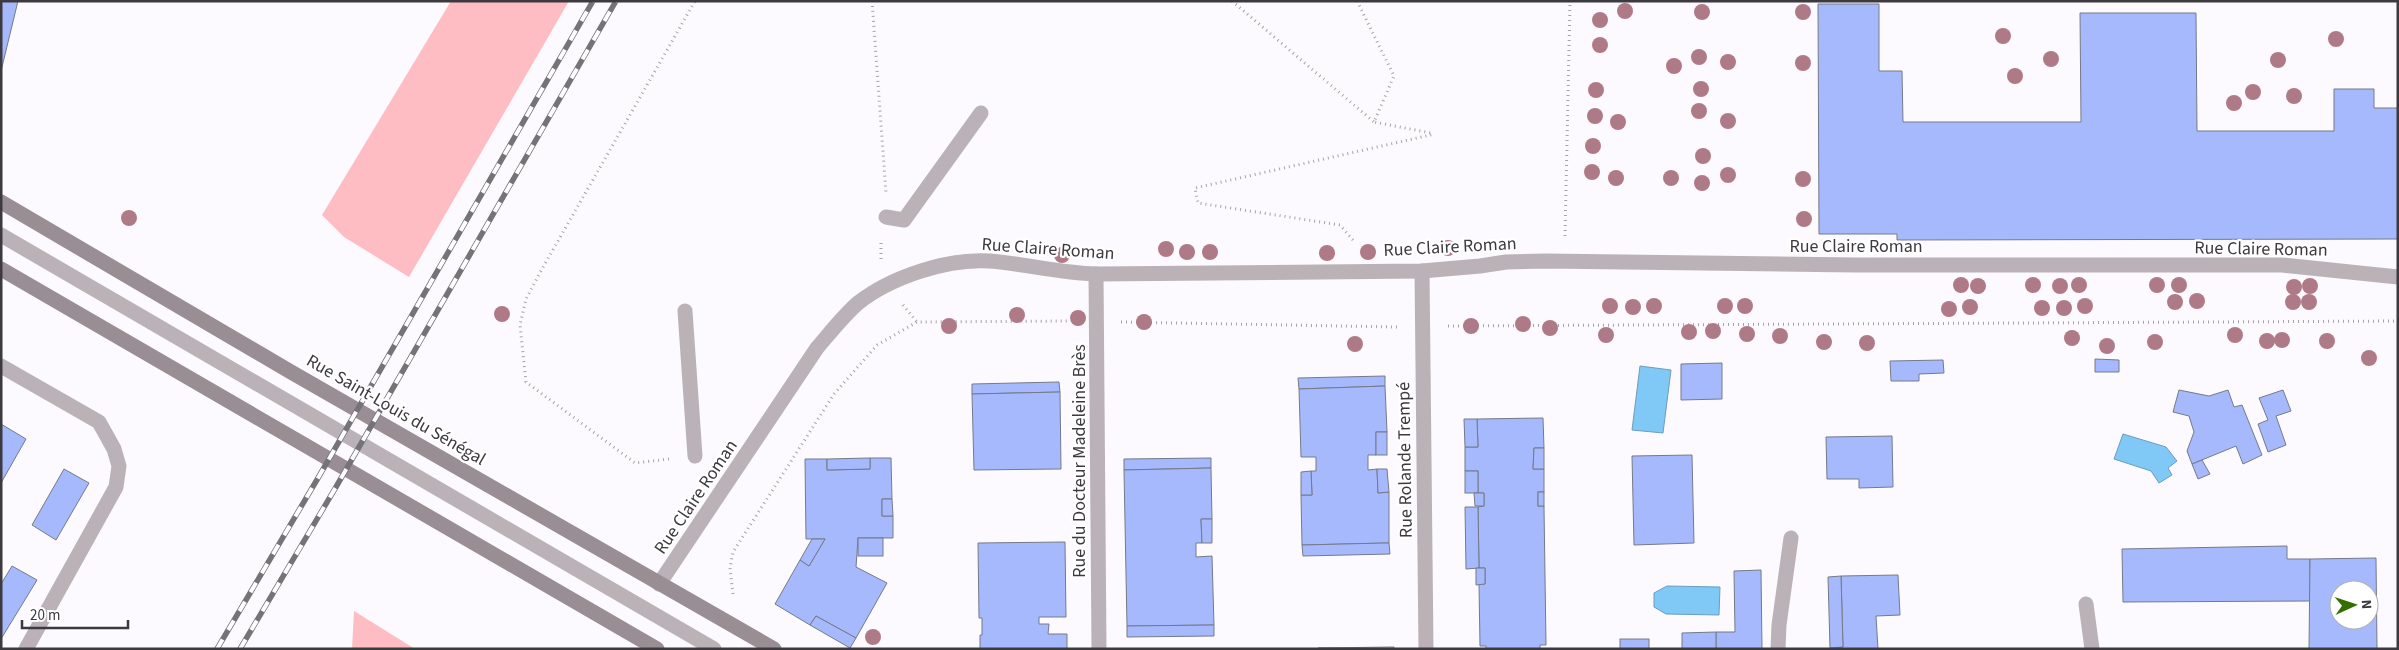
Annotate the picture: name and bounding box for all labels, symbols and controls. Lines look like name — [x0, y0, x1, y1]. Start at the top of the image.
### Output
street label: Rue Claire Roman — [1383, 231, 1517, 263]
street label: Rue Claire Roman — [981, 232, 1115, 266]
street label: Rue Claire Roman — [1789, 234, 1923, 259]
street label: Rue Claire Roman — [2194, 235, 2328, 263]
street label: Rue du Docteur Madeleine Brès — [1067, 344, 1092, 578]
street label: Rue Saint-Louis du Sénégal — [302, 348, 490, 472]
street label: Rue Rolande Trempé — [1391, 382, 1419, 538]
street label: Rue Claire Roman — [648, 435, 744, 559]
north arrow — [2329, 580, 2379, 630]
scale bar — [22, 598, 129, 630]
text: N — [2356, 599, 2376, 610]
text: 20 m — [30, 605, 60, 626]

